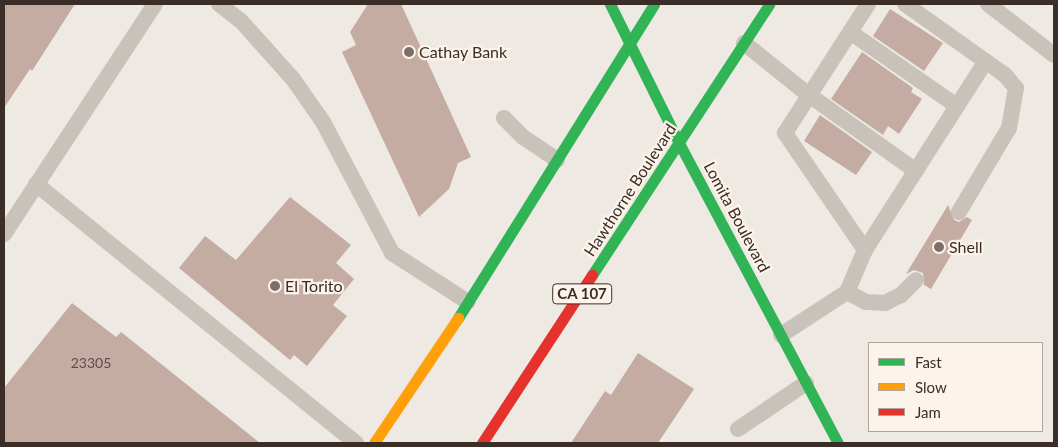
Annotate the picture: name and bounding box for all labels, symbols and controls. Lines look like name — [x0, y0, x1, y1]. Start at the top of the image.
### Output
place label: Cathay Bank — [419, 42, 508, 62]
marker: Cathay Bank — [403, 46, 415, 58]
street label: Hawthorne Boulevard — [580, 120, 680, 260]
street label: Lomita Boulevard — [700, 159, 774, 275]
place label: Shell — [949, 237, 982, 257]
marker: Shell — [933, 241, 945, 253]
place label: El Torito — [285, 276, 343, 296]
marker: El Torito — [269, 280, 281, 292]
road number: CA 107 — [551, 282, 613, 306]
legend — [868, 342, 1043, 432]
text: Fast — [915, 353, 942, 371]
house number: 23305 — [71, 355, 111, 371]
text: Slow — [915, 378, 947, 396]
text: Jam — [915, 403, 941, 421]

